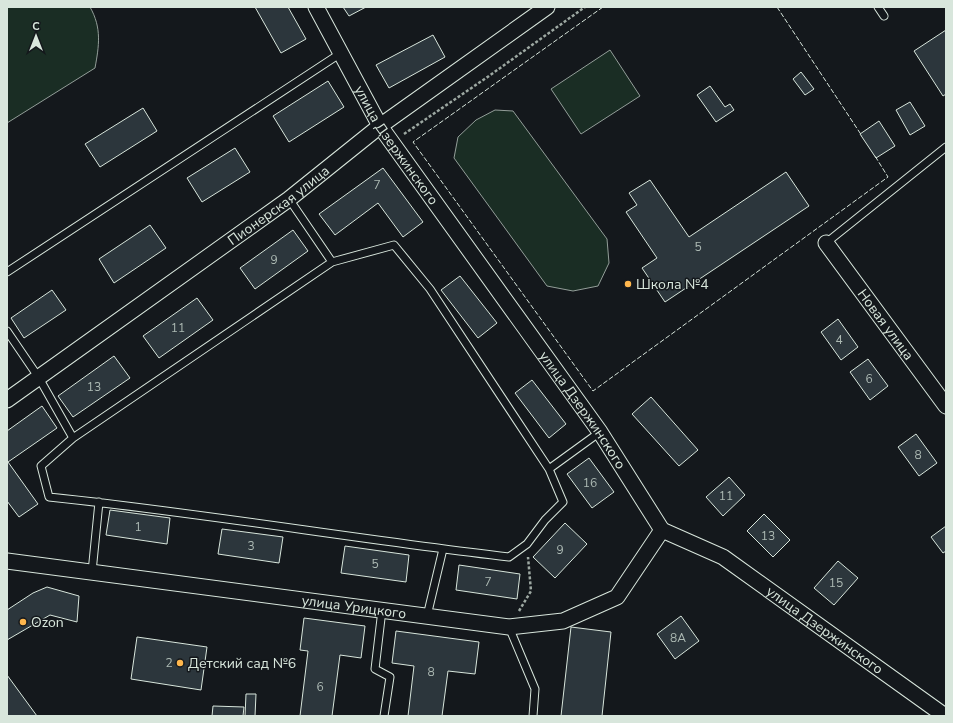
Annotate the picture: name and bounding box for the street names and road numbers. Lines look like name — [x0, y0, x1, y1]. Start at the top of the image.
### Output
street label: улица Дзержинского — [350, 82, 443, 209]
street label: Пионерская улица — [224, 161, 333, 250]
street label: Новая улица — [853, 285, 918, 364]
street label: улица Дзержинского — [535, 347, 630, 473]
street label: улица Дзержинского — [762, 582, 887, 679]
street label: улица Урицкого — [301, 591, 407, 623]

